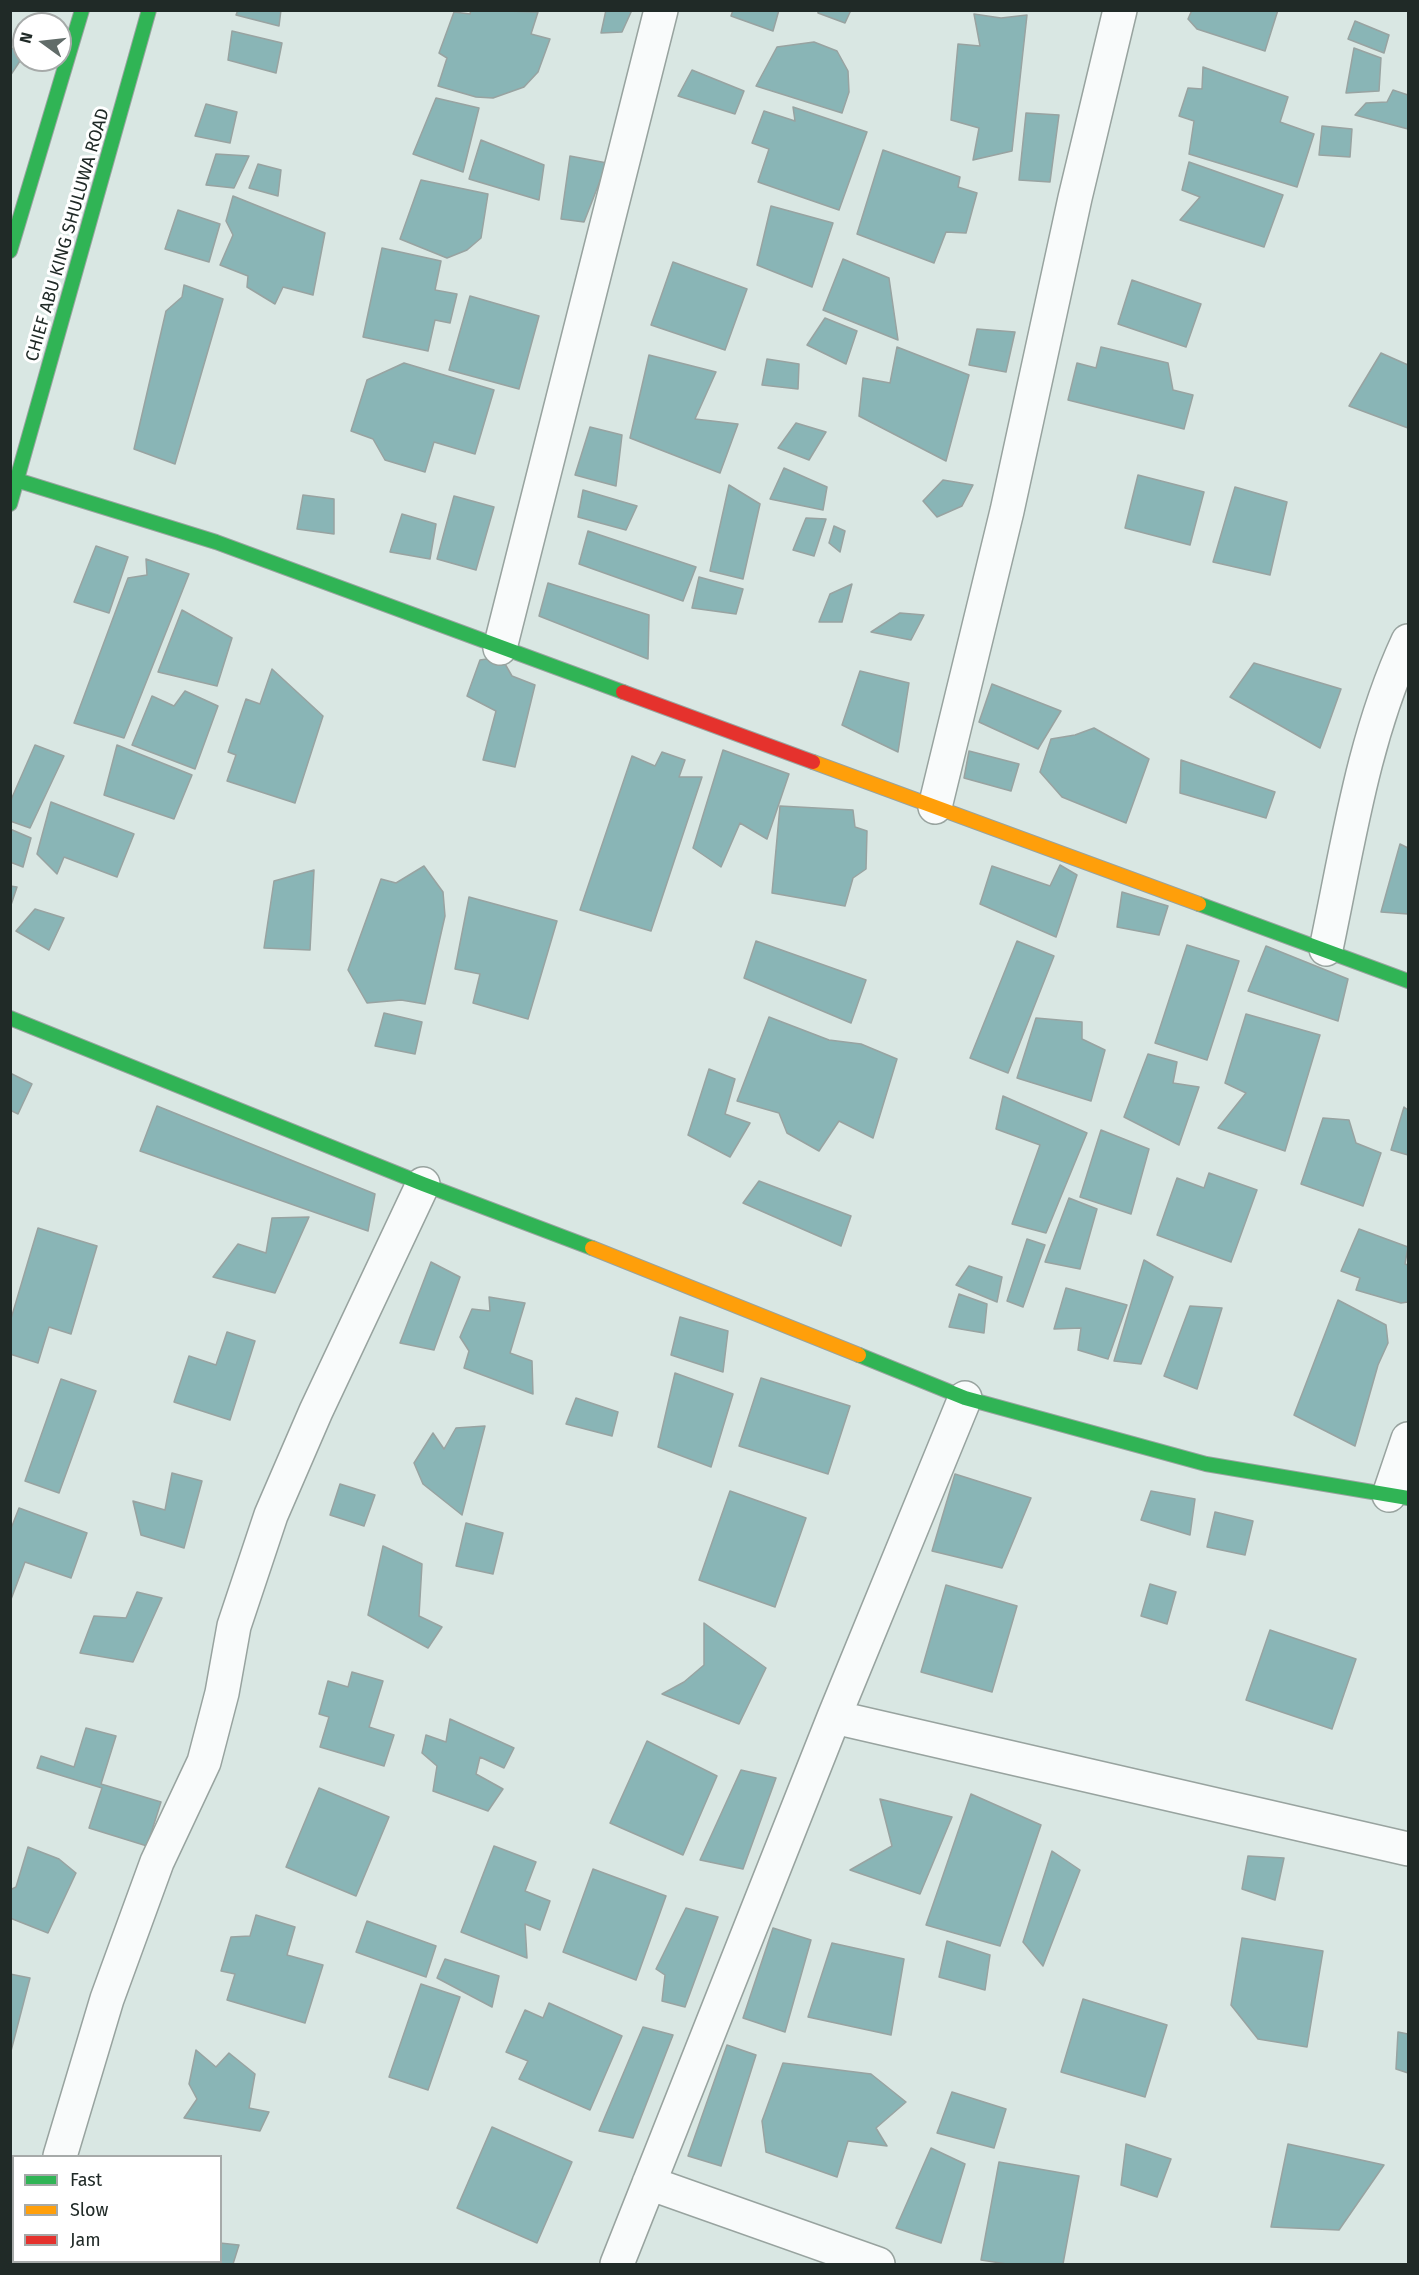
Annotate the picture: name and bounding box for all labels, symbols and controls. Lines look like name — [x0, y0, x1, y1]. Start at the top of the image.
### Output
north arrow — [12, 12, 72, 72]
text: N — [16, 30, 37, 45]
street label: CHIEF ABU KING SHULUWA ROAD — [21, 106, 115, 364]
legend — [12, 2155, 222, 2263]
text: Fast — [70, 2169, 102, 2191]
text: Slow — [70, 2199, 108, 2221]
text: Jam — [70, 2229, 101, 2251]

